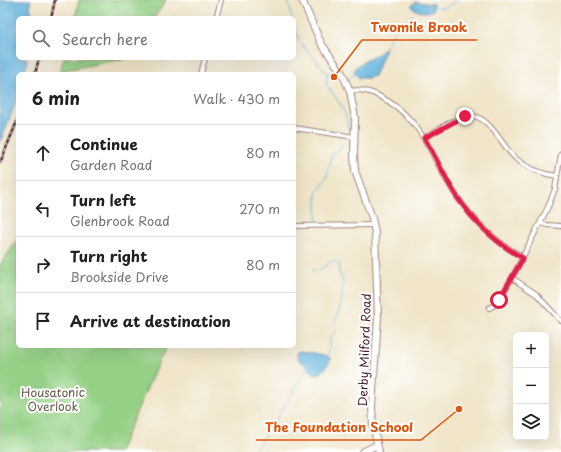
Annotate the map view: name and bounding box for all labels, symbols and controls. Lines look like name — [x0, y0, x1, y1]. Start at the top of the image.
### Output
callout: Twomile Brook — [362, 15, 477, 40]
search box — [16, 16, 296, 60]
text: Twomile Brook — [371, 17, 468, 36]
icon: search — [30, 27, 52, 49]
text: Search here — [62, 27, 148, 50]
text: 6 min — [32, 85, 80, 111]
text: Walk · 430 m — [193, 89, 280, 108]
route end — [456, 107, 474, 125]
text: Continue — [70, 132, 138, 155]
icon: ahead — [32, 142, 54, 164]
text: 80 m — [246, 143, 280, 162]
text: Garden Road — [70, 155, 152, 174]
text: Turn left — [70, 188, 136, 211]
icon: left — [32, 198, 54, 220]
text: 270 m — [239, 199, 280, 218]
text: Glenbrook Road — [70, 211, 170, 230]
text: Turn right — [70, 244, 147, 267]
icon: right — [32, 254, 54, 276]
text: 80 m — [246, 255, 280, 274]
text: Brookside Drive — [70, 267, 169, 286]
route start — [490, 291, 508, 309]
street label: Derby Milford Road — [353, 293, 375, 407]
text: Arrive at destination — [70, 309, 231, 332]
icon: arrive — [32, 310, 54, 332]
map controls — [513, 332, 549, 440]
button: + — [513, 332, 549, 368]
button: − — [513, 368, 549, 404]
park label: Housatonic Overlook — [21, 383, 85, 415]
button: layers — [513, 404, 549, 440]
callout: The Foundation School — [256, 415, 421, 440]
text: The Foundation School — [265, 417, 413, 436]

